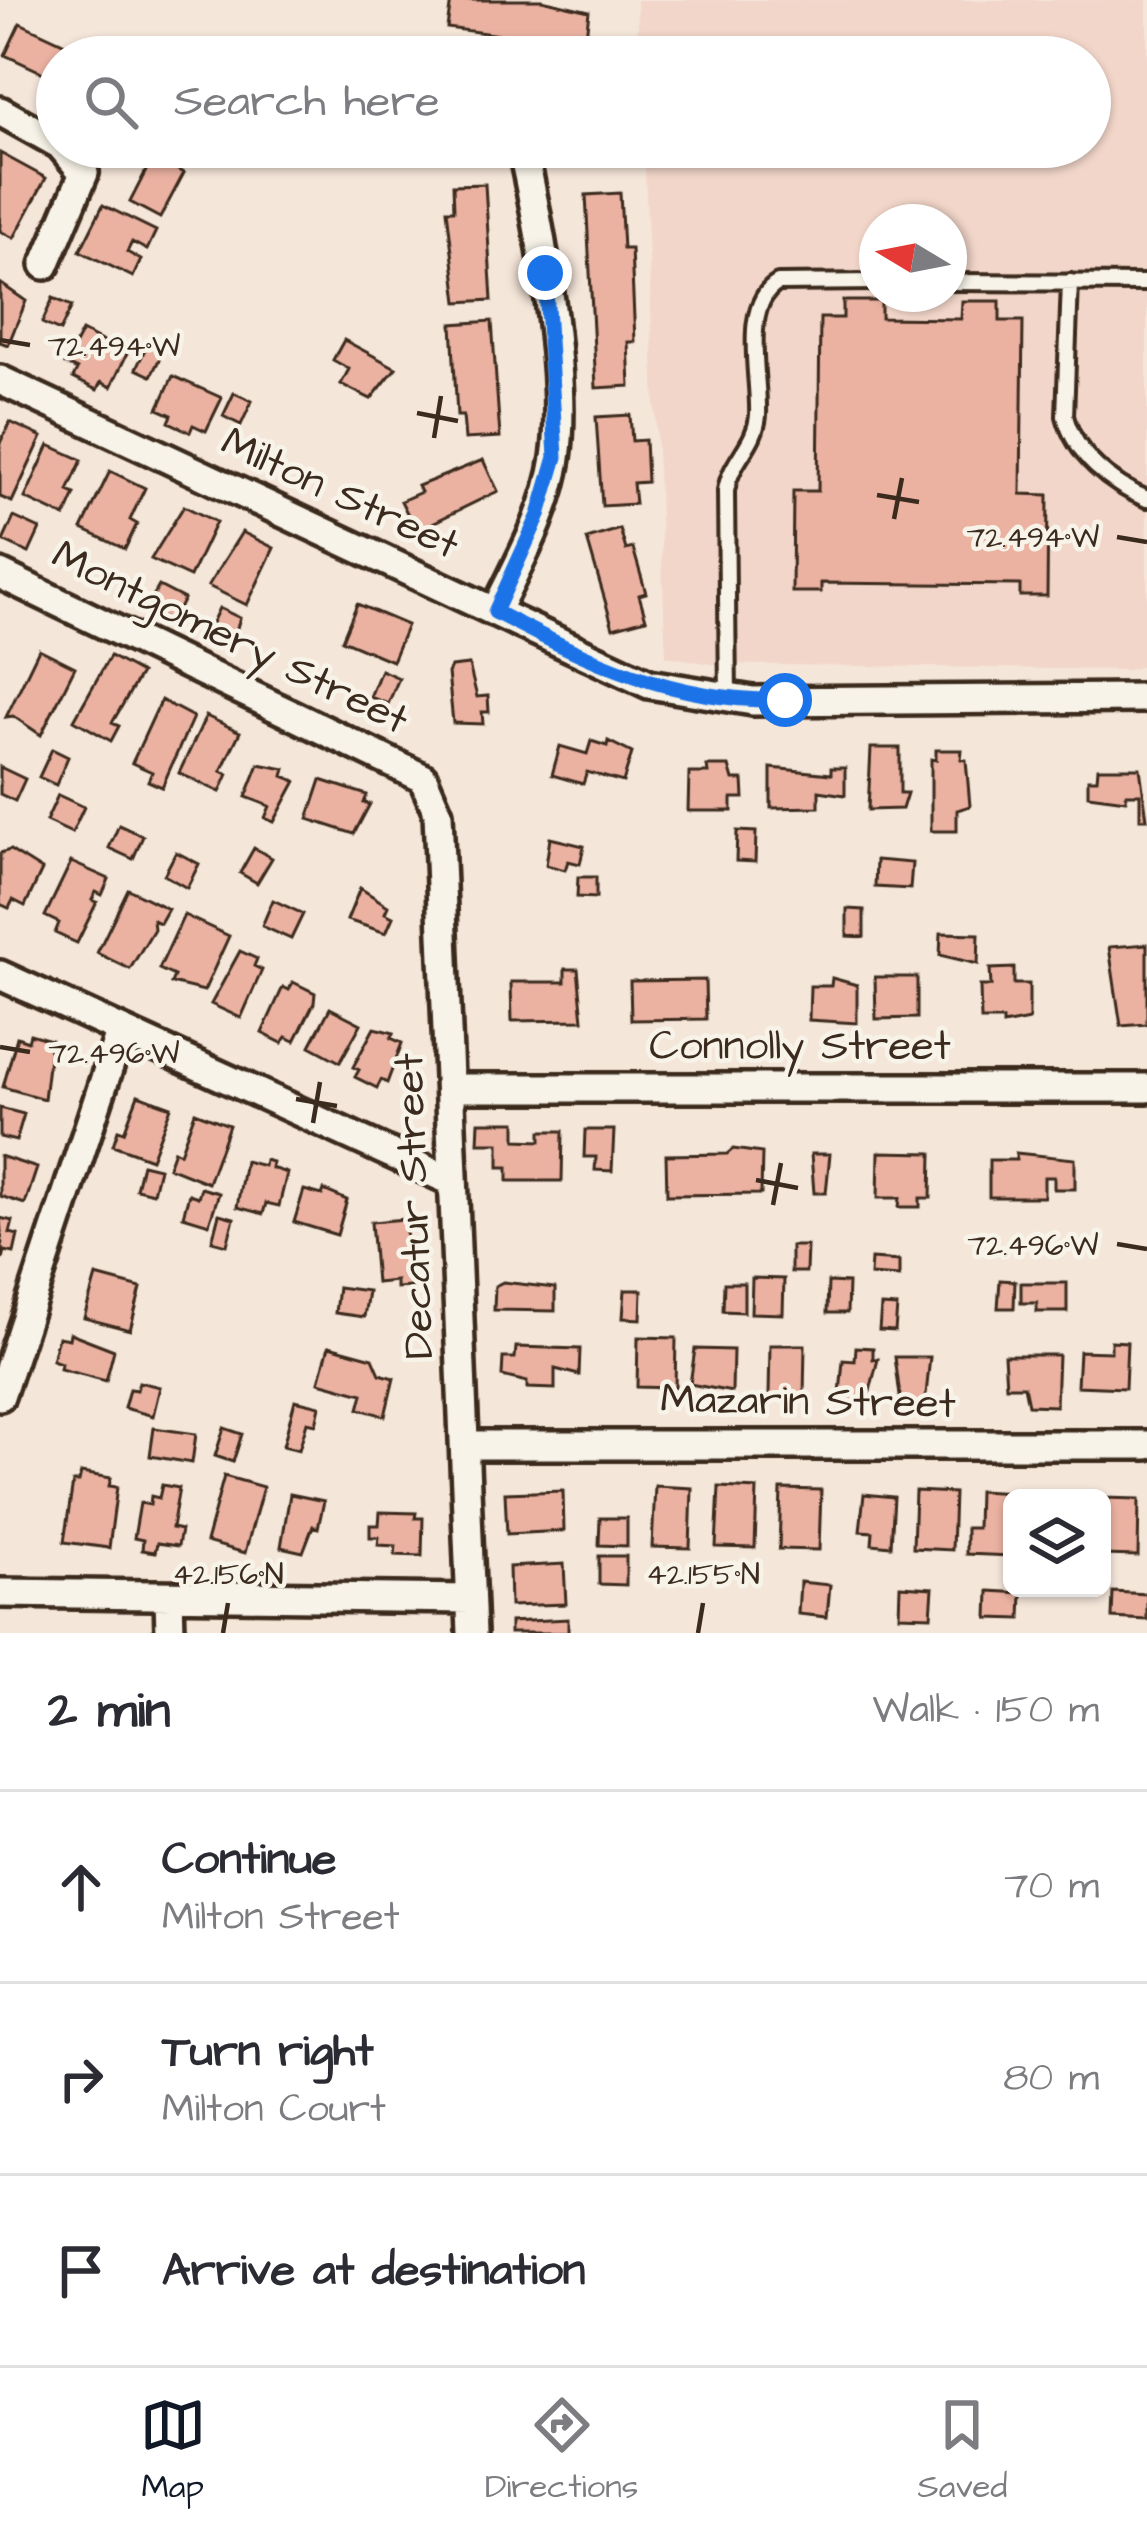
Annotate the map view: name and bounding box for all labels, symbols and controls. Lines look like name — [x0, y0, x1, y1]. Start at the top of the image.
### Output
search box — [36, 36, 1111, 168]
icon: search — [78, 69, 144, 135]
text: Search here — [174, 71, 440, 133]
north arrow — [859, 204, 967, 312]
route end — [518, 246, 572, 300]
text: 72.494°W — [48, 326, 180, 368]
street label: Milton Street — [212, 414, 468, 574]
text: 72.494°W — [967, 517, 1099, 559]
street label: Montgomery Street — [42, 527, 418, 750]
route start — [758, 673, 812, 727]
street label: Connolly Street — [649, 1018, 951, 1077]
text: 72.496°W — [49, 1033, 179, 1075]
street label: Decatur Street — [381, 1052, 449, 1360]
text: 72.496°W — [968, 1225, 1098, 1267]
street label: Mazarin Street — [660, 1370, 956, 1434]
map controls — [1003, 1489, 1111, 1597]
button: layers — [1003, 1489, 1111, 1597]
text: 42.156°N — [172, 1554, 284, 1596]
text: 42.155°N — [646, 1554, 760, 1596]
text: 2 min — [48, 1676, 171, 1747]
text: Walk · 150 m — [873, 1684, 1099, 1738]
text: Continue — [162, 1829, 336, 1891]
icon: ahead — [48, 1854, 114, 1920]
text: 70 m — [1004, 1860, 1099, 1914]
text: Milton Street — [162, 1891, 399, 1945]
text: Turn right — [162, 2021, 374, 2083]
icon: right — [48, 2046, 114, 2112]
text: 80 m — [1003, 2052, 1099, 2106]
text: Milton Court — [162, 2083, 386, 2137]
icon: arrive — [48, 2238, 114, 2304]
text: Arrive at destination — [162, 2240, 585, 2302]
tab: Map — [140, 2392, 206, 2510]
tab: Directions — [485, 2392, 638, 2510]
tab: Saved — [917, 2392, 1007, 2510]

